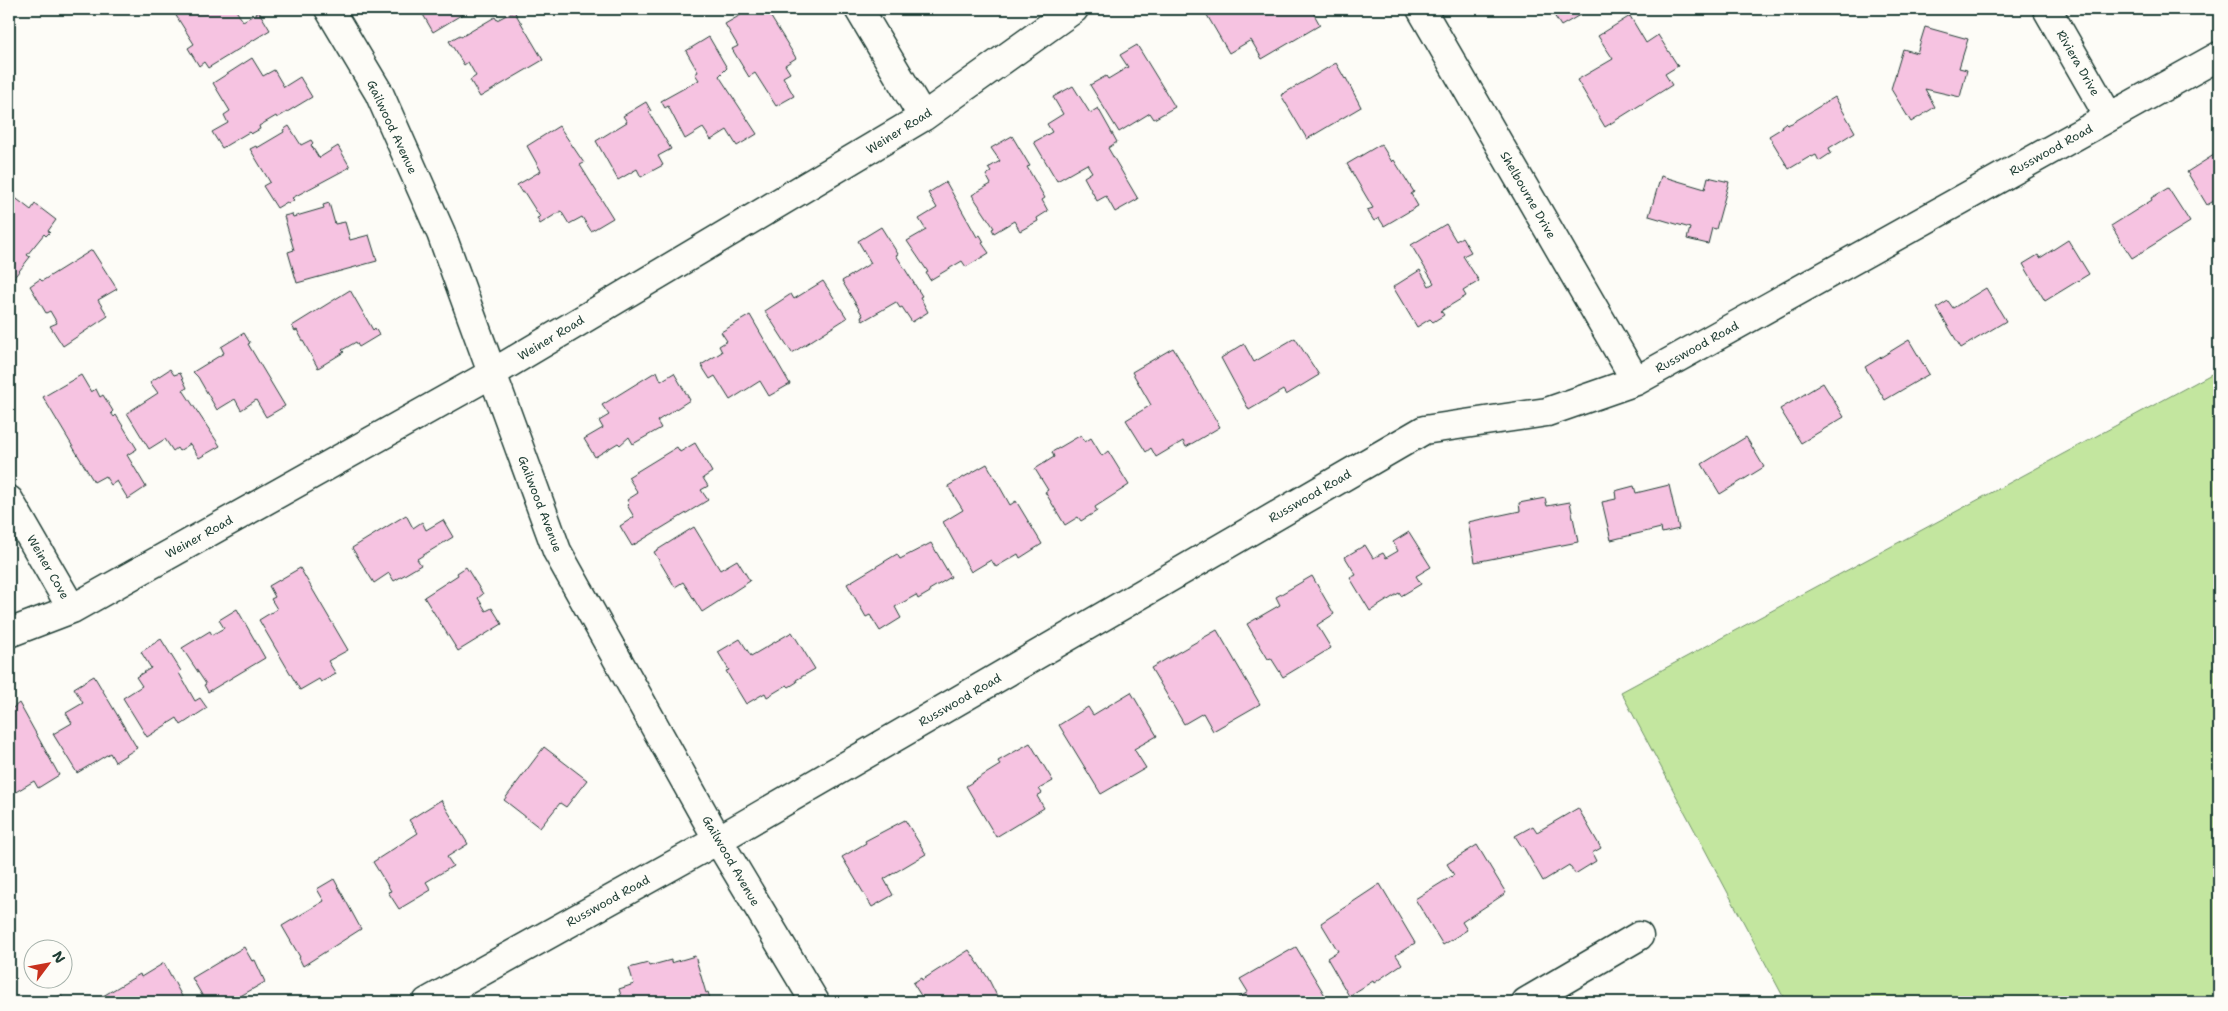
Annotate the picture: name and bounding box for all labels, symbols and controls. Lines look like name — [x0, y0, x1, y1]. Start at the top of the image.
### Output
street label: Riviera Drive — [2053, 27, 2103, 99]
street label: Gailwood Avenue — [363, 77, 421, 177]
street label: Weiner Road — [863, 104, 935, 158]
street label: Russwood Road — [2007, 120, 2096, 180]
street label: Shelbourne Drive — [1496, 148, 1560, 242]
street label: Weiner Road — [515, 312, 587, 364]
street label: Russwood Road — [1653, 317, 1742, 377]
street label: Gailwood Avenue — [514, 453, 566, 555]
street label: Russwood Road — [1266, 466, 1355, 526]
street label: Weiner Road — [162, 512, 236, 562]
street label: Weiner Cove — [23, 532, 73, 602]
street label: Russwood Road — [916, 670, 1005, 730]
street label: Gailwood Avenue — [699, 813, 764, 909]
street label: Russwood Road — [564, 871, 653, 931]
north arrow — [22, 938, 72, 988]
text: N — [48, 948, 70, 967]

